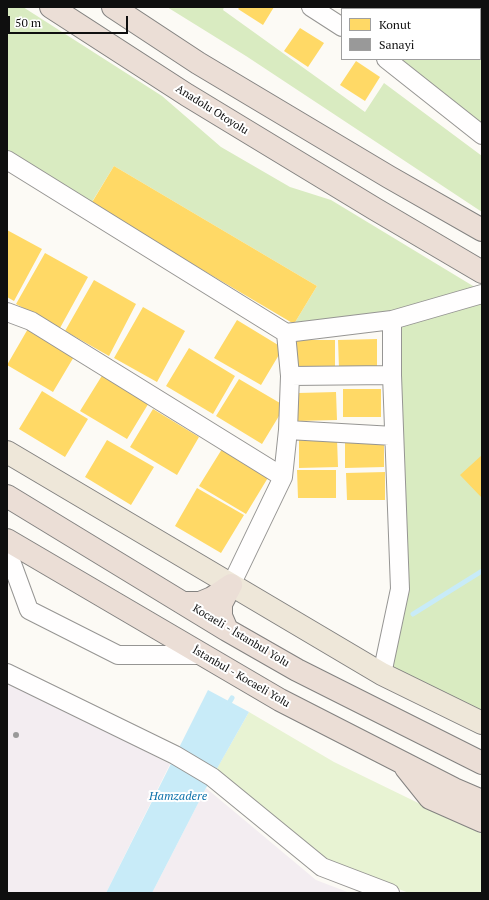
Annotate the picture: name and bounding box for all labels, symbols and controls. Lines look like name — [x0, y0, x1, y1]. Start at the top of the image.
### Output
scale bar — [10, 8, 130, 34]
legend — [341, 8, 481, 60]
text: 50 m — [15, 15, 41, 30]
text: Konut — [379, 17, 411, 32]
text: Sanayi — [379, 37, 414, 52]
street label: Anadolu Otoyolu — [173, 82, 251, 138]
street label: Kocaeli - İstanbul Yolu — [190, 602, 292, 670]
street label: İstanbul - Kocaeli Yolu — [190, 644, 292, 710]
water label: Hamzadere — [149, 790, 207, 804]

